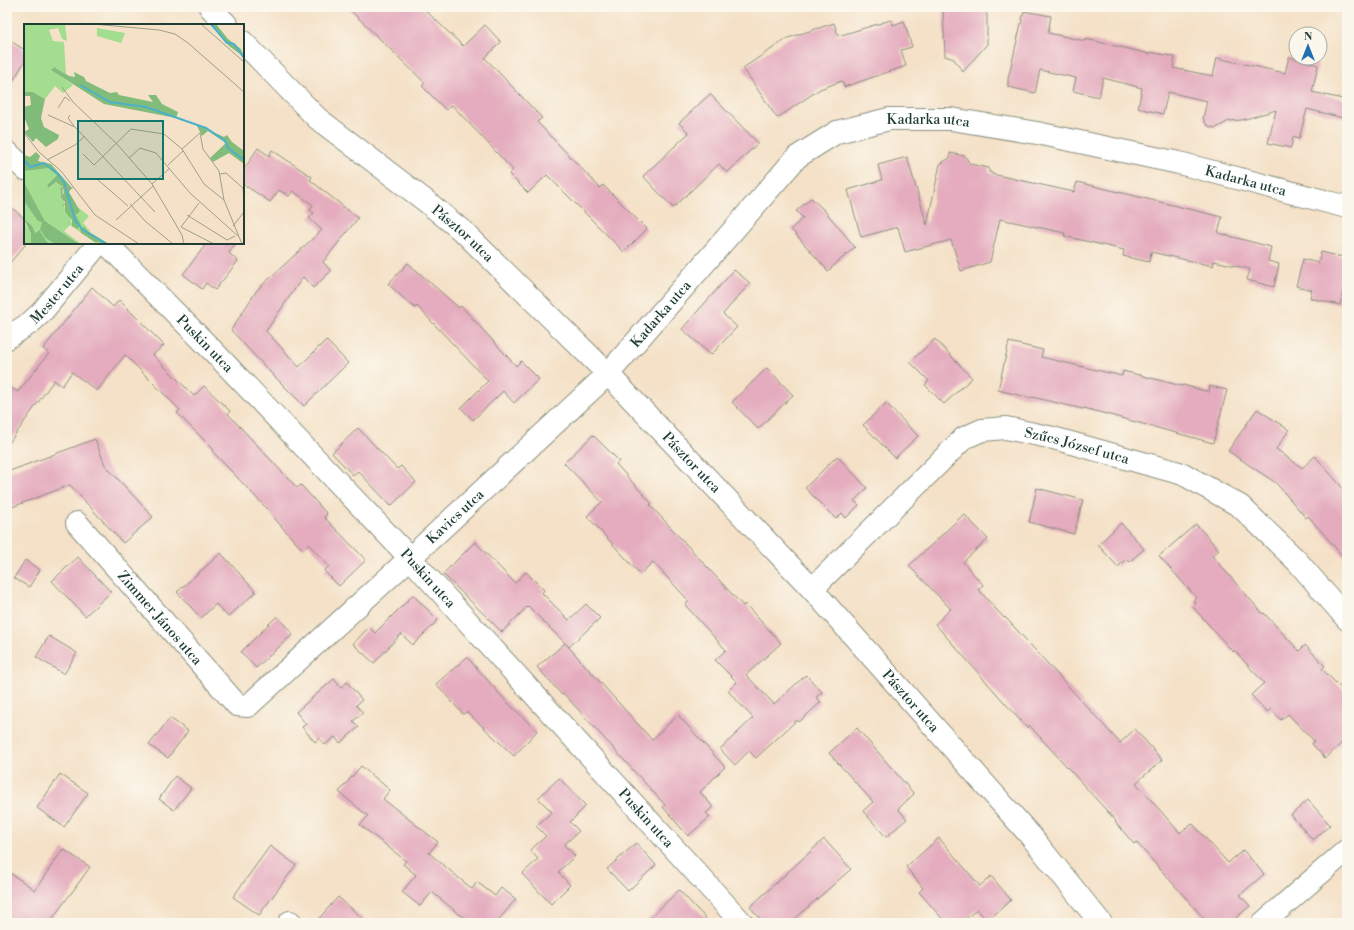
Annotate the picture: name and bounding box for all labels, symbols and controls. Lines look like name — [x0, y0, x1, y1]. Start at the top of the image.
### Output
inset map — [24, 24, 244, 244]
north arrow — [1288, 26, 1328, 66]
text: N — [1304, 30, 1313, 44]
street label: Kadarka utca — [887, 111, 972, 132]
street label: Kadarka utca — [1203, 162, 1289, 201]
street label: Pásztor utca — [427, 201, 498, 267]
street label: Mester utca — [27, 260, 88, 329]
street label: Kadarka utca — [627, 276, 696, 352]
street label: Puskin utca — [172, 311, 237, 377]
street label: Szűcs József utca — [1023, 424, 1132, 469]
street label: Pásztor utca — [658, 429, 725, 498]
street label: Kavics utca — [423, 485, 489, 548]
street label: Puskin utca — [396, 545, 460, 613]
street label: Zimmer János utca — [113, 567, 206, 670]
street label: Pásztor utca — [878, 666, 943, 737]
street label: Puskin utca — [614, 785, 678, 853]

